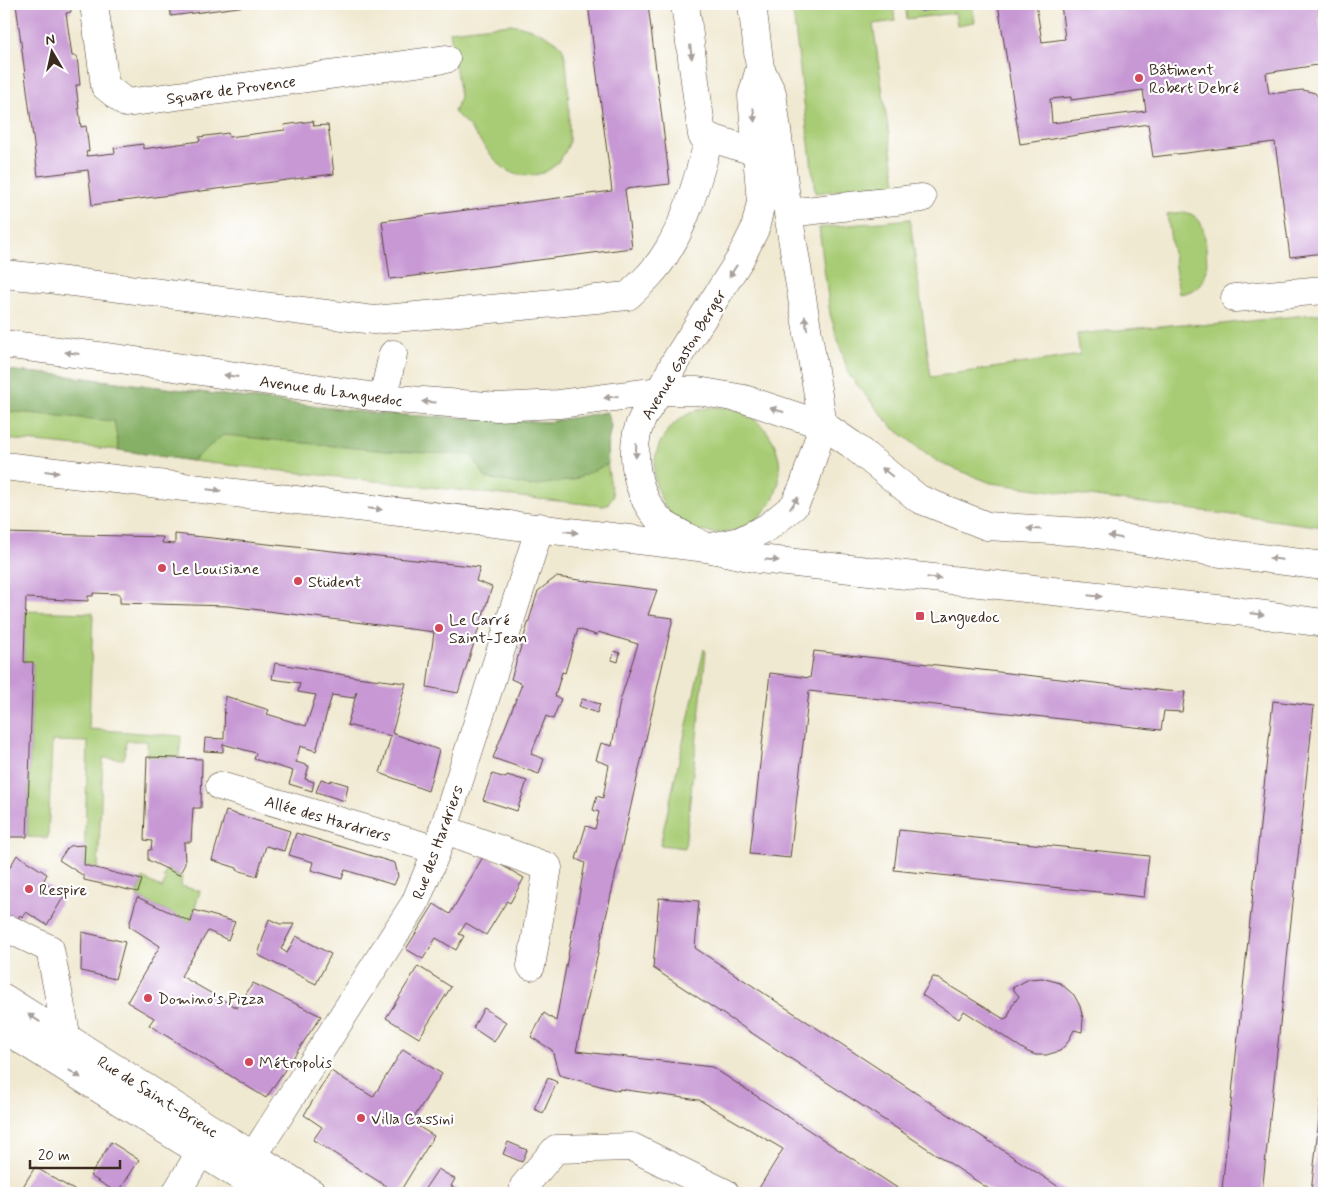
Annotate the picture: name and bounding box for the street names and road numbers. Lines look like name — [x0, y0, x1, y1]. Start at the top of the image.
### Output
street label: Square de Provence — [165, 71, 297, 110]
street label: Avenue Gaston Berger — [637, 285, 732, 424]
street label: Avenue du Languedoc — [258, 371, 403, 412]
street label: Rue des Hardriers — [408, 782, 469, 903]
street label: Allée des Hardriers — [262, 791, 393, 847]
street label: Rue de Saint-Brieuc — [93, 1052, 222, 1143]

